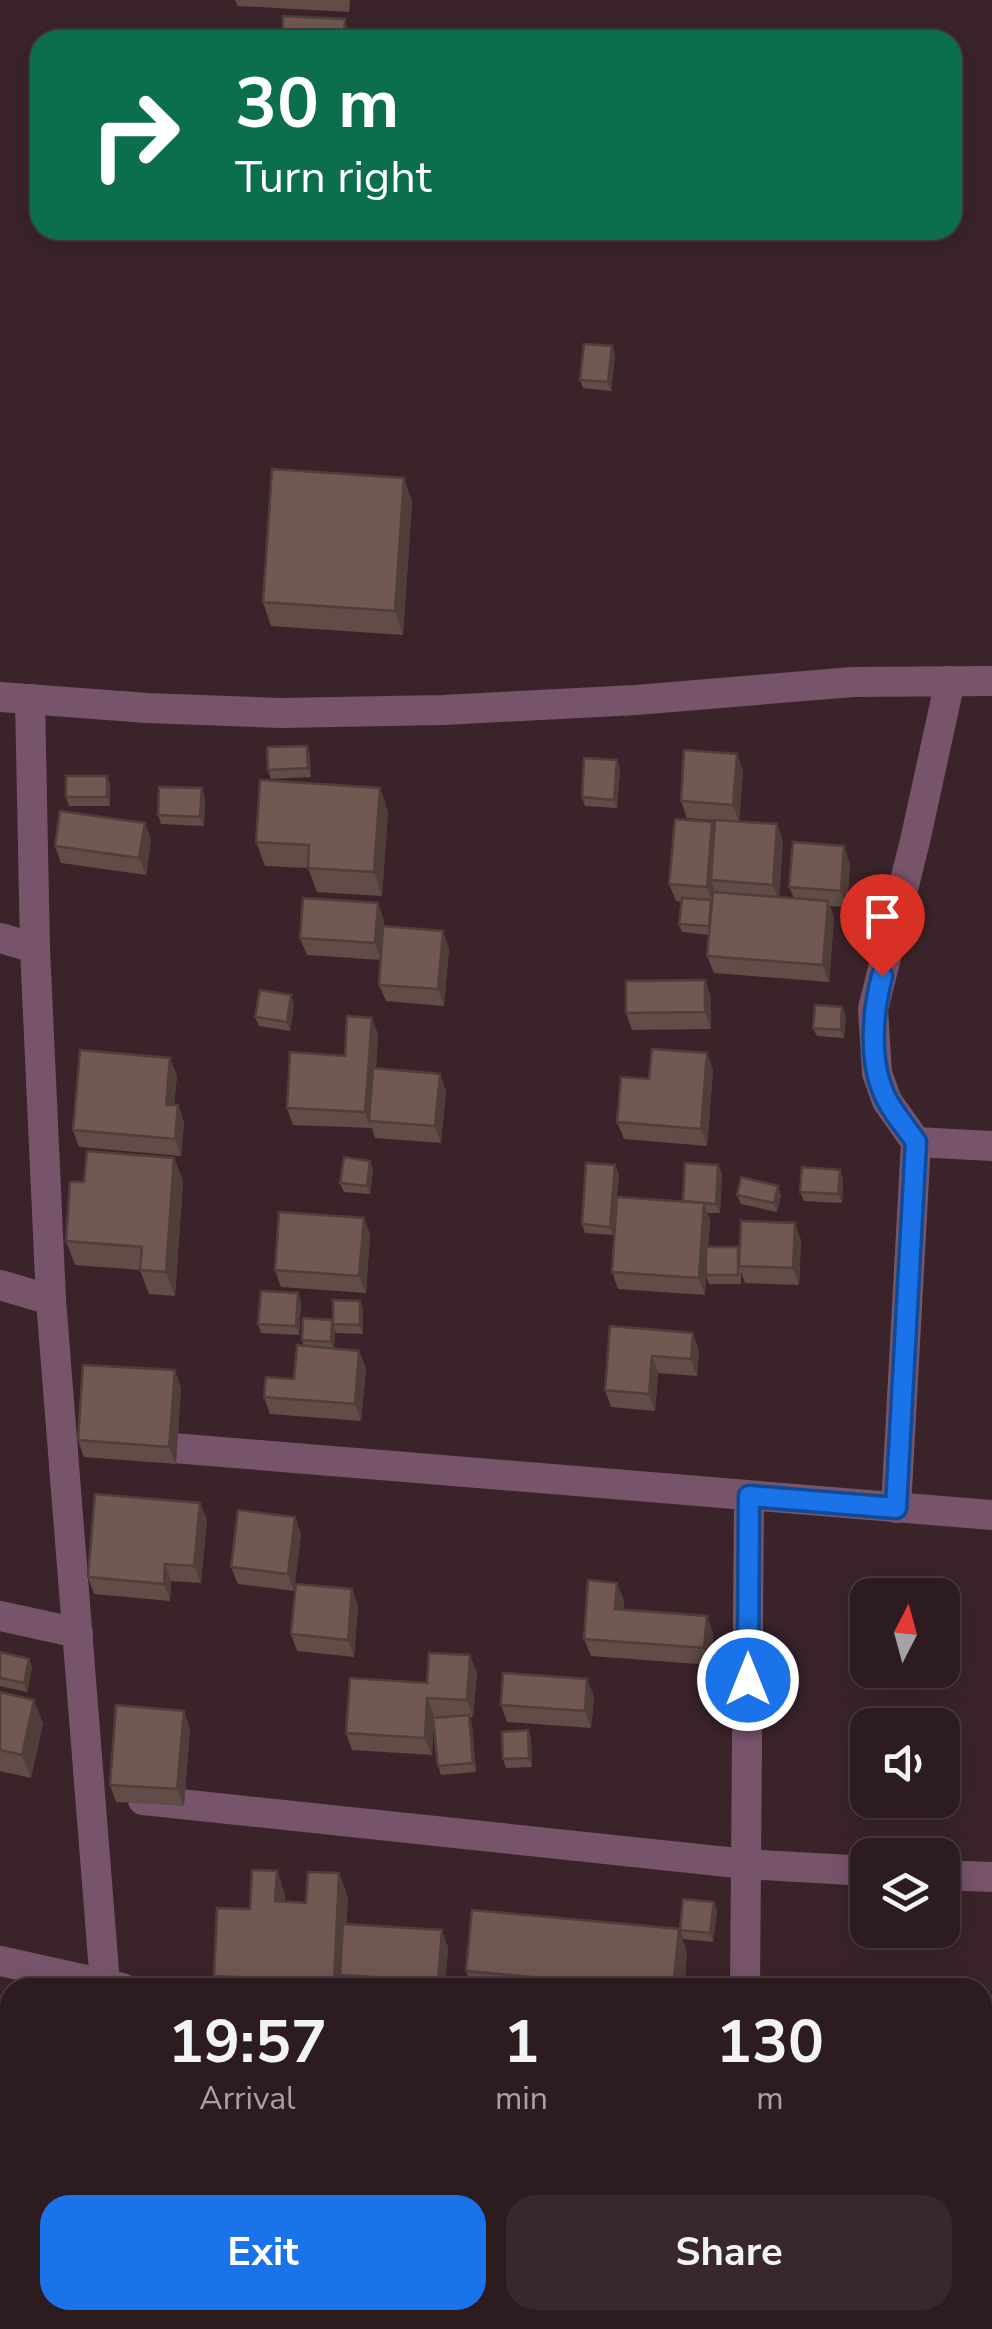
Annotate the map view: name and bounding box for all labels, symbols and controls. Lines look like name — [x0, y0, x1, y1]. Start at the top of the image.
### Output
text: 30 m — [235, 56, 399, 152]
icon: right — [70, 70, 200, 200]
text: Turn right — [235, 147, 432, 208]
pin — [840, 874, 925, 977]
icon: arrive — [855, 889, 910, 944]
north arrow — [850, 1578, 960, 1688]
map controls — [850, 1578, 960, 1948]
position arrow — [696, 1628, 800, 1732]
button: sound — [850, 1708, 960, 1818]
button: layers — [850, 1838, 960, 1948]
text: 19:57 — [168, 2001, 327, 2083]
text: 1 — [503, 2001, 539, 2083]
text: 130 — [716, 2001, 824, 2083]
text: Arrival — [199, 2077, 296, 2120]
text: min — [495, 2077, 548, 2120]
text: m — [756, 2077, 784, 2120]
button: Exit — [40, 2195, 486, 2310]
button: Share — [506, 2195, 952, 2310]

